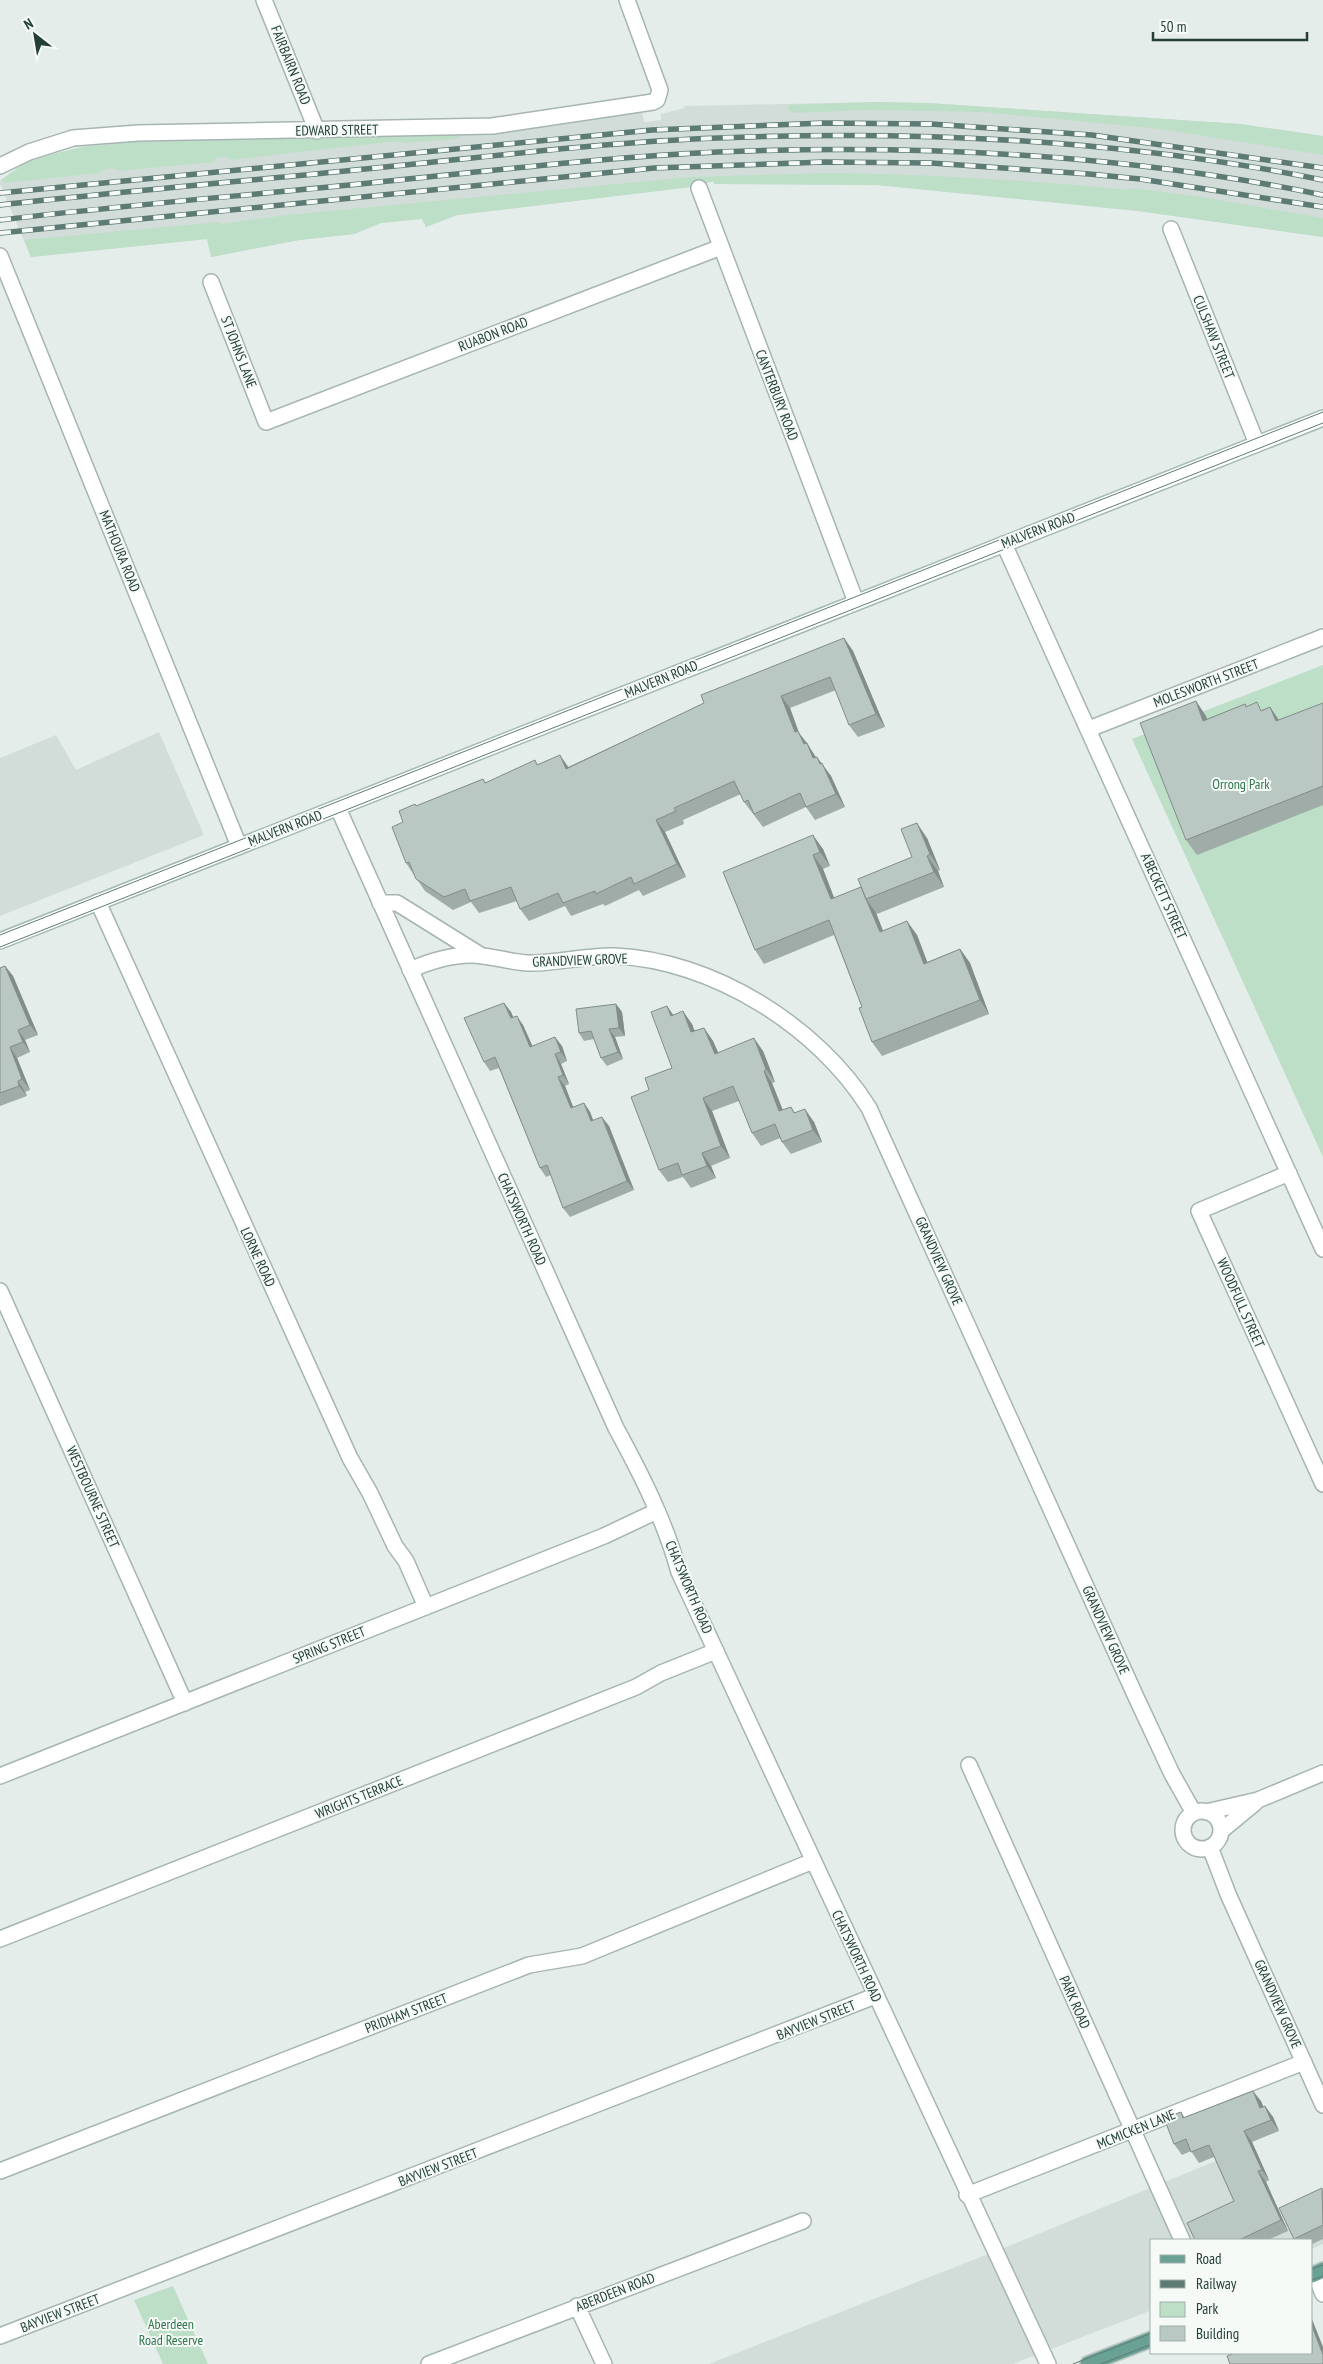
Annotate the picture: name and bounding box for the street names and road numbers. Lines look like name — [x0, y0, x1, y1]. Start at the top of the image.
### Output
street label: FAIRBAIRN ROAD — [267, 23, 315, 107]
street label: EDWARD STREET — [295, 120, 379, 140]
street label: CULSHAW STREET — [1189, 293, 1239, 382]
street label: RUABON ROAD — [456, 312, 530, 356]
street label: ST JOHNS LANE — [217, 313, 261, 391]
street label: CANTERBURY ROAD — [751, 347, 803, 443]
street label: MATHOURA ROAD — [95, 507, 145, 595]
street label: MALVERN ROAD — [999, 508, 1077, 552]
street label: MOLESWORTH STREET — [1151, 654, 1262, 711]
street label: MALVERN ROAD — [622, 656, 700, 702]
street label: MALVERN ROAD — [246, 806, 324, 850]
street label: A'BECKETT STREET — [1137, 850, 1191, 943]
street label: GRANDVIEW GROVE — [532, 949, 628, 971]
street label: CHATSWORTH ROAD — [494, 1170, 550, 1268]
street label: GRANDVIEW GROVE — [911, 1214, 967, 1308]
street label: LORNE ROAD — [236, 1224, 280, 1290]
street label: WOODFULL STREET — [1213, 1255, 1269, 1351]
street label: WESTBOURNE STREET — [62, 1443, 124, 1551]
street label: CHATSWORTH ROAD — [661, 1538, 717, 1636]
street label: GRANDVIEW GROVE — [1078, 1583, 1134, 1677]
street label: SPRING STREET — [290, 1622, 369, 1668]
street label: WRIGHTS TERRACE — [313, 1771, 405, 1823]
street label: CHATSWORTH ROAD — [828, 1907, 886, 2005]
street label: GRANDVIEW GROVE — [1250, 1957, 1306, 2051]
street label: PARK ROAD — [1055, 1973, 1095, 2031]
street label: PRIDHAM STREET — [362, 1989, 450, 2037]
street label: BAYVIEW STREET — [774, 1996, 859, 2044]
street label: MCMICKEN LANE — [1094, 2105, 1178, 2153]
street label: BAYVIEW STREET — [396, 2143, 481, 2190]
street label: ABERDEEN ROAD — [573, 2269, 657, 2315]
street label: BAYVIEW STREET — [18, 2289, 103, 2336]

